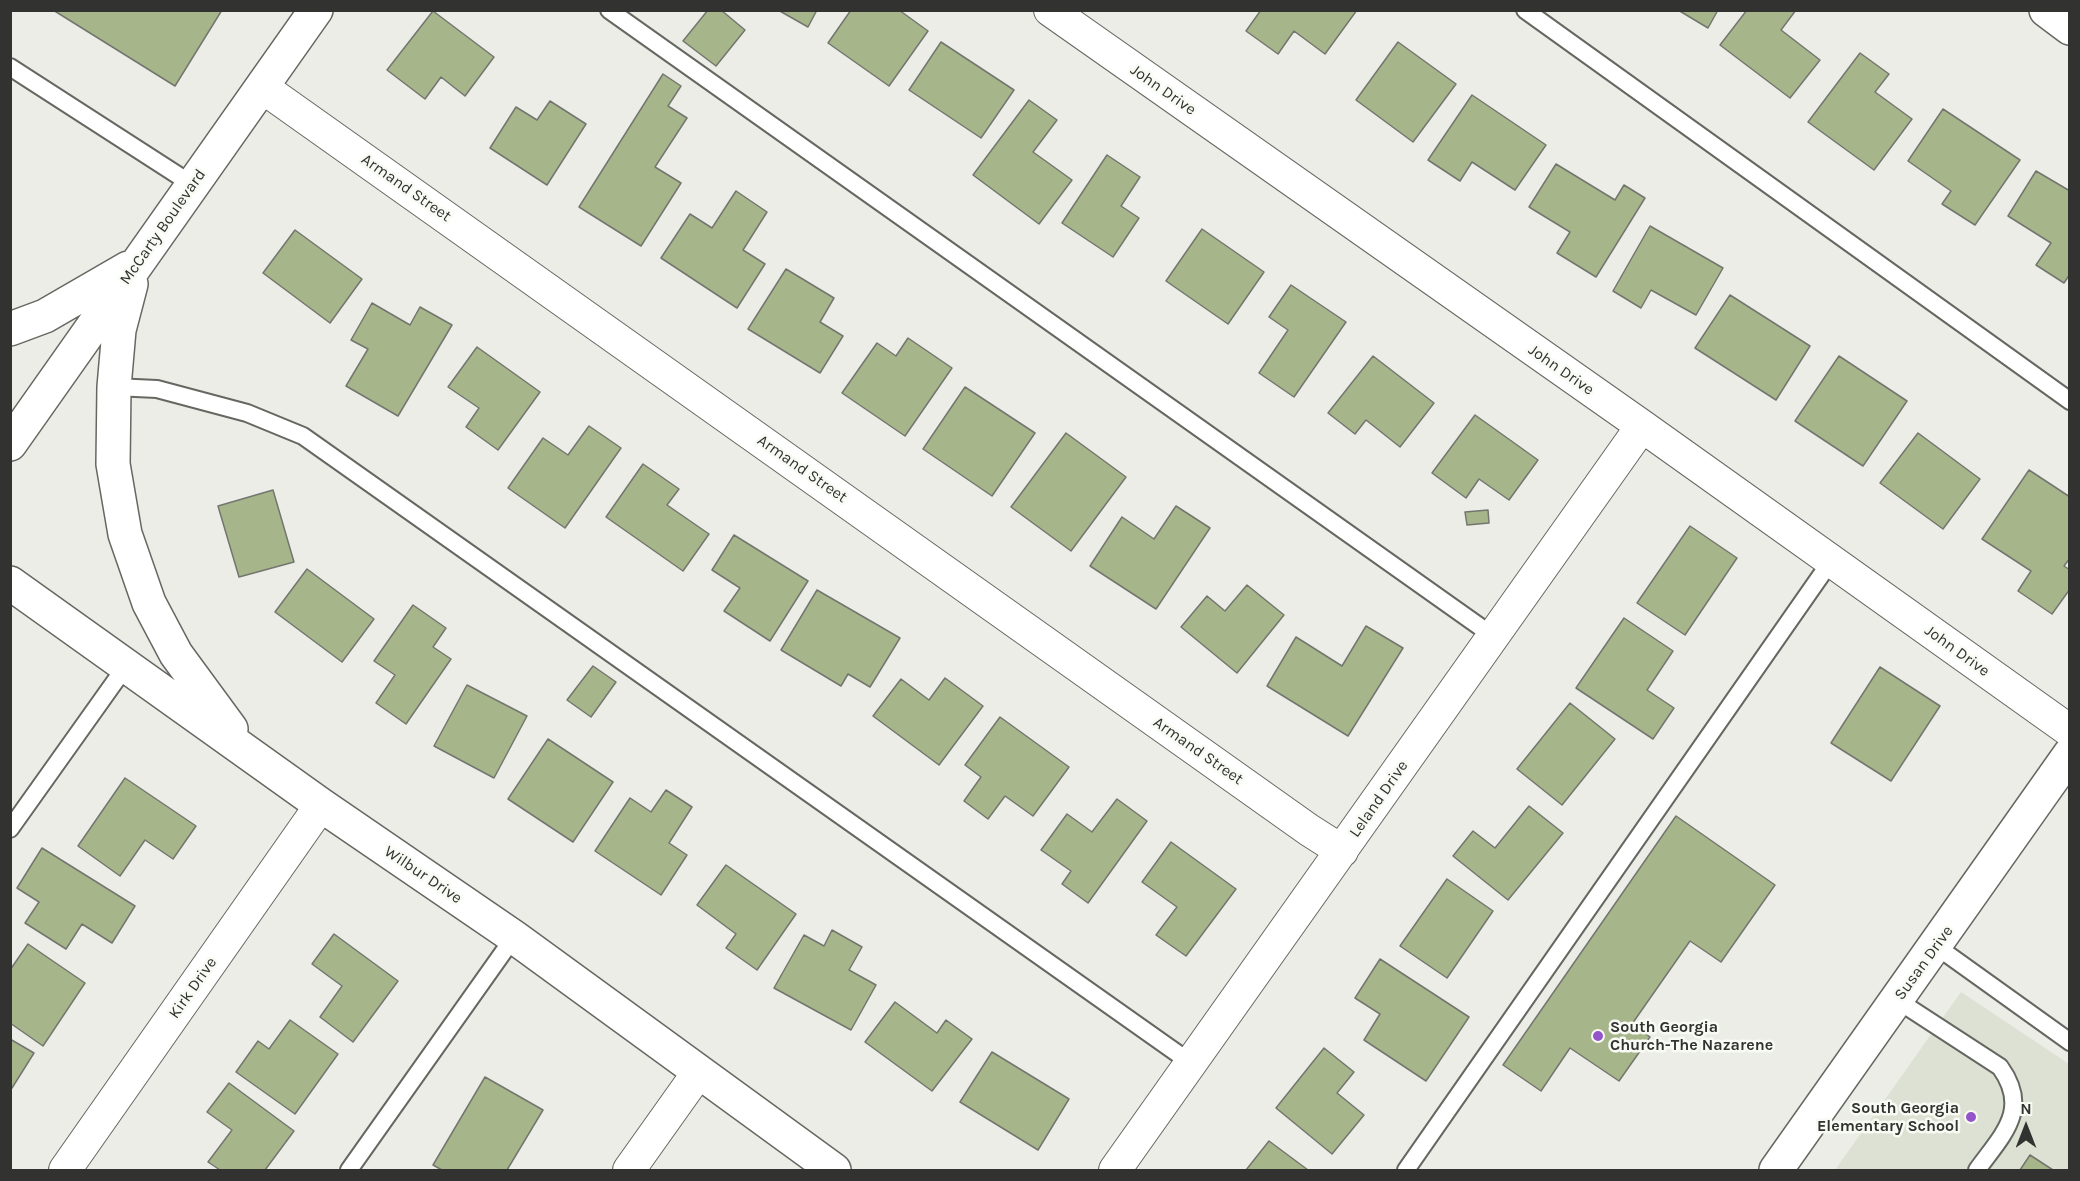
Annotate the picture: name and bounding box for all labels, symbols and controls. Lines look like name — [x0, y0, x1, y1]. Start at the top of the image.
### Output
street label: John Drive — [1126, 60, 1200, 120]
street label: Armand Street — [357, 150, 455, 226]
street label: McCarty Boulevard — [116, 166, 210, 288]
street label: John Drive — [1524, 340, 1598, 400]
street label: Armand Street — [753, 431, 851, 507]
street label: John Drive — [1921, 621, 1993, 681]
street label: Armand Street — [1149, 713, 1247, 789]
street label: Leland Drive — [1346, 757, 1412, 841]
street label: Wilbur Drive — [380, 842, 466, 908]
street label: Susan Drive — [1891, 922, 1957, 1004]
street label: Kirk Drive — [165, 954, 221, 1022]
place label: South Georgia Church-The Nazarene — [1610, 1017, 1773, 1055]
marker: South Georgia Church-The Nazarene — [1591, 1029, 1605, 1043]
north arrow — [1996, 1097, 2056, 1157]
place label: South Georgia Elementary School — [1817, 1098, 1959, 1136]
text: N — [2020, 1099, 2032, 1118]
marker: South Georgia Elementary School — [1964, 1110, 1978, 1124]

